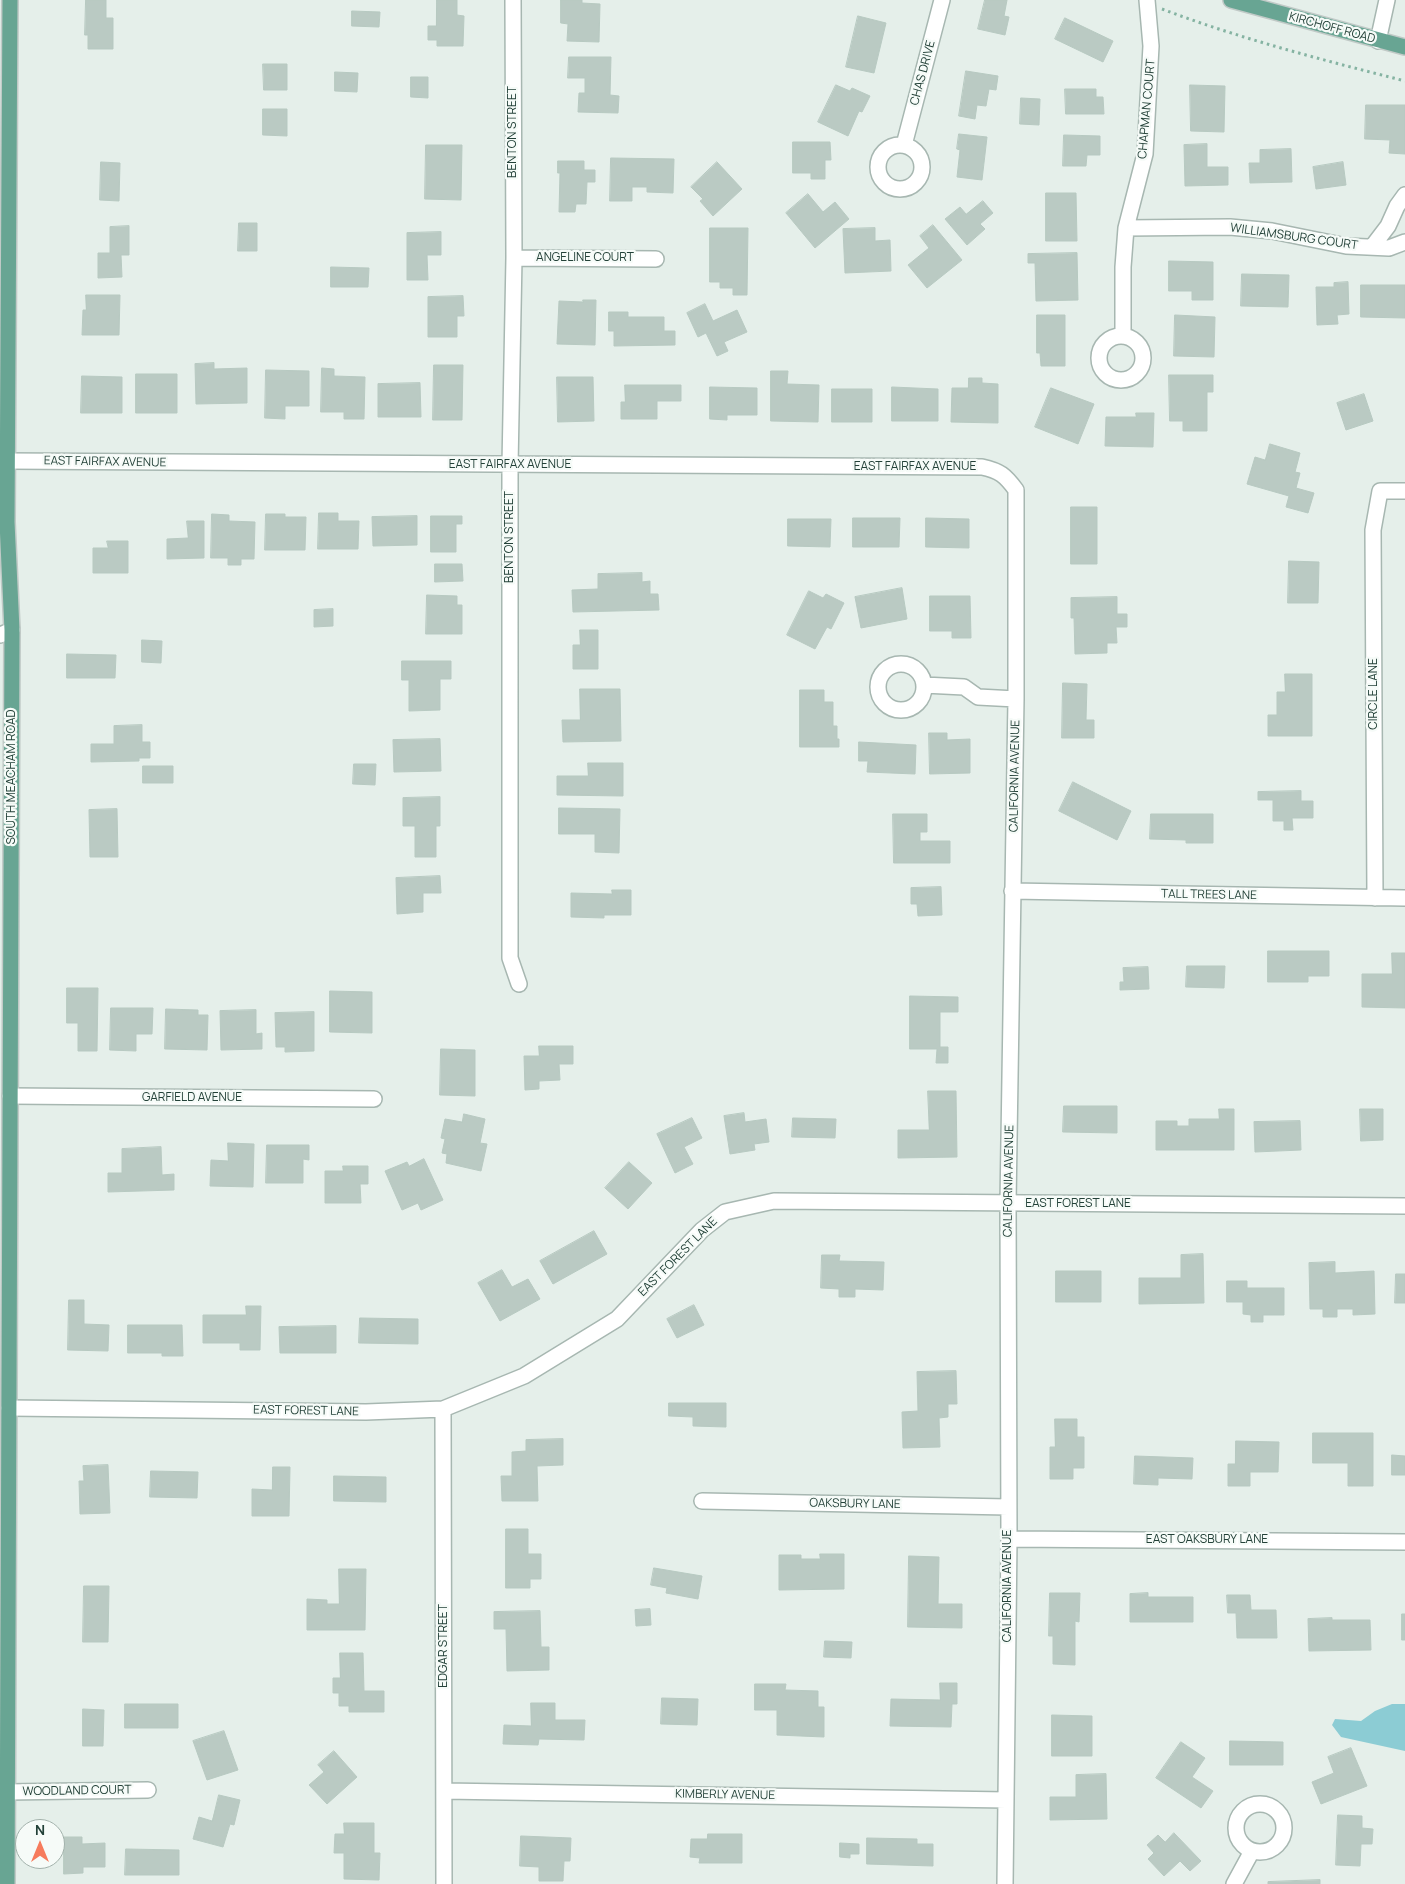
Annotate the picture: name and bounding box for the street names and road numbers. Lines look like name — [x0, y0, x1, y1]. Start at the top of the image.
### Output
street label: KIRCHOFF ROAD — [1287, 10, 1377, 46]
street label: CHAS DRIVE — [907, 39, 939, 107]
street label: CHAPMAN COURT — [1135, 58, 1159, 160]
street label: BENTON STREET — [506, 86, 520, 178]
street label: WILLIAMSBURG COURT — [1229, 221, 1359, 253]
street label: ANGELINE COURT — [536, 251, 634, 265]
street label: EAST FAIRFAX AVENUE — [44, 454, 166, 470]
street label: EAST FAIRFAX AVENUE — [449, 458, 571, 472]
street label: EAST FAIRFAX AVENUE — [854, 460, 976, 474]
street label: BENTON STREET — [503, 491, 517, 583]
street label: CIRCLE LANE — [1367, 658, 1381, 730]
street label: SOUTH MEACHAM ROAD — [5, 709, 19, 845]
street label: CALIFORNIA AVENUE — [1007, 720, 1023, 832]
street label: TALL TREES LANE — [1161, 887, 1257, 903]
street label: GARFIELD AVENUE — [142, 1091, 242, 1105]
street label: CALIFORNIA AVENUE — [1001, 1125, 1017, 1237]
street label: EAST FOREST LANE — [1025, 1197, 1131, 1211]
street label: EAST FOREST LANE — [636, 1215, 720, 1299]
street label: EAST FOREST LANE — [253, 1403, 359, 1419]
street label: OAKSBURY LANE — [809, 1496, 901, 1512]
street label: CALIFORNIA AVENUE — [1001, 1530, 1015, 1642]
street label: EAST OAKSBURY LANE — [1146, 1533, 1268, 1547]
street label: EDGAR STREET — [437, 1604, 451, 1688]
street label: WOODLAND COURT — [22, 1783, 132, 1799]
street label: KIMBERLY AVENUE — [675, 1787, 775, 1803]

